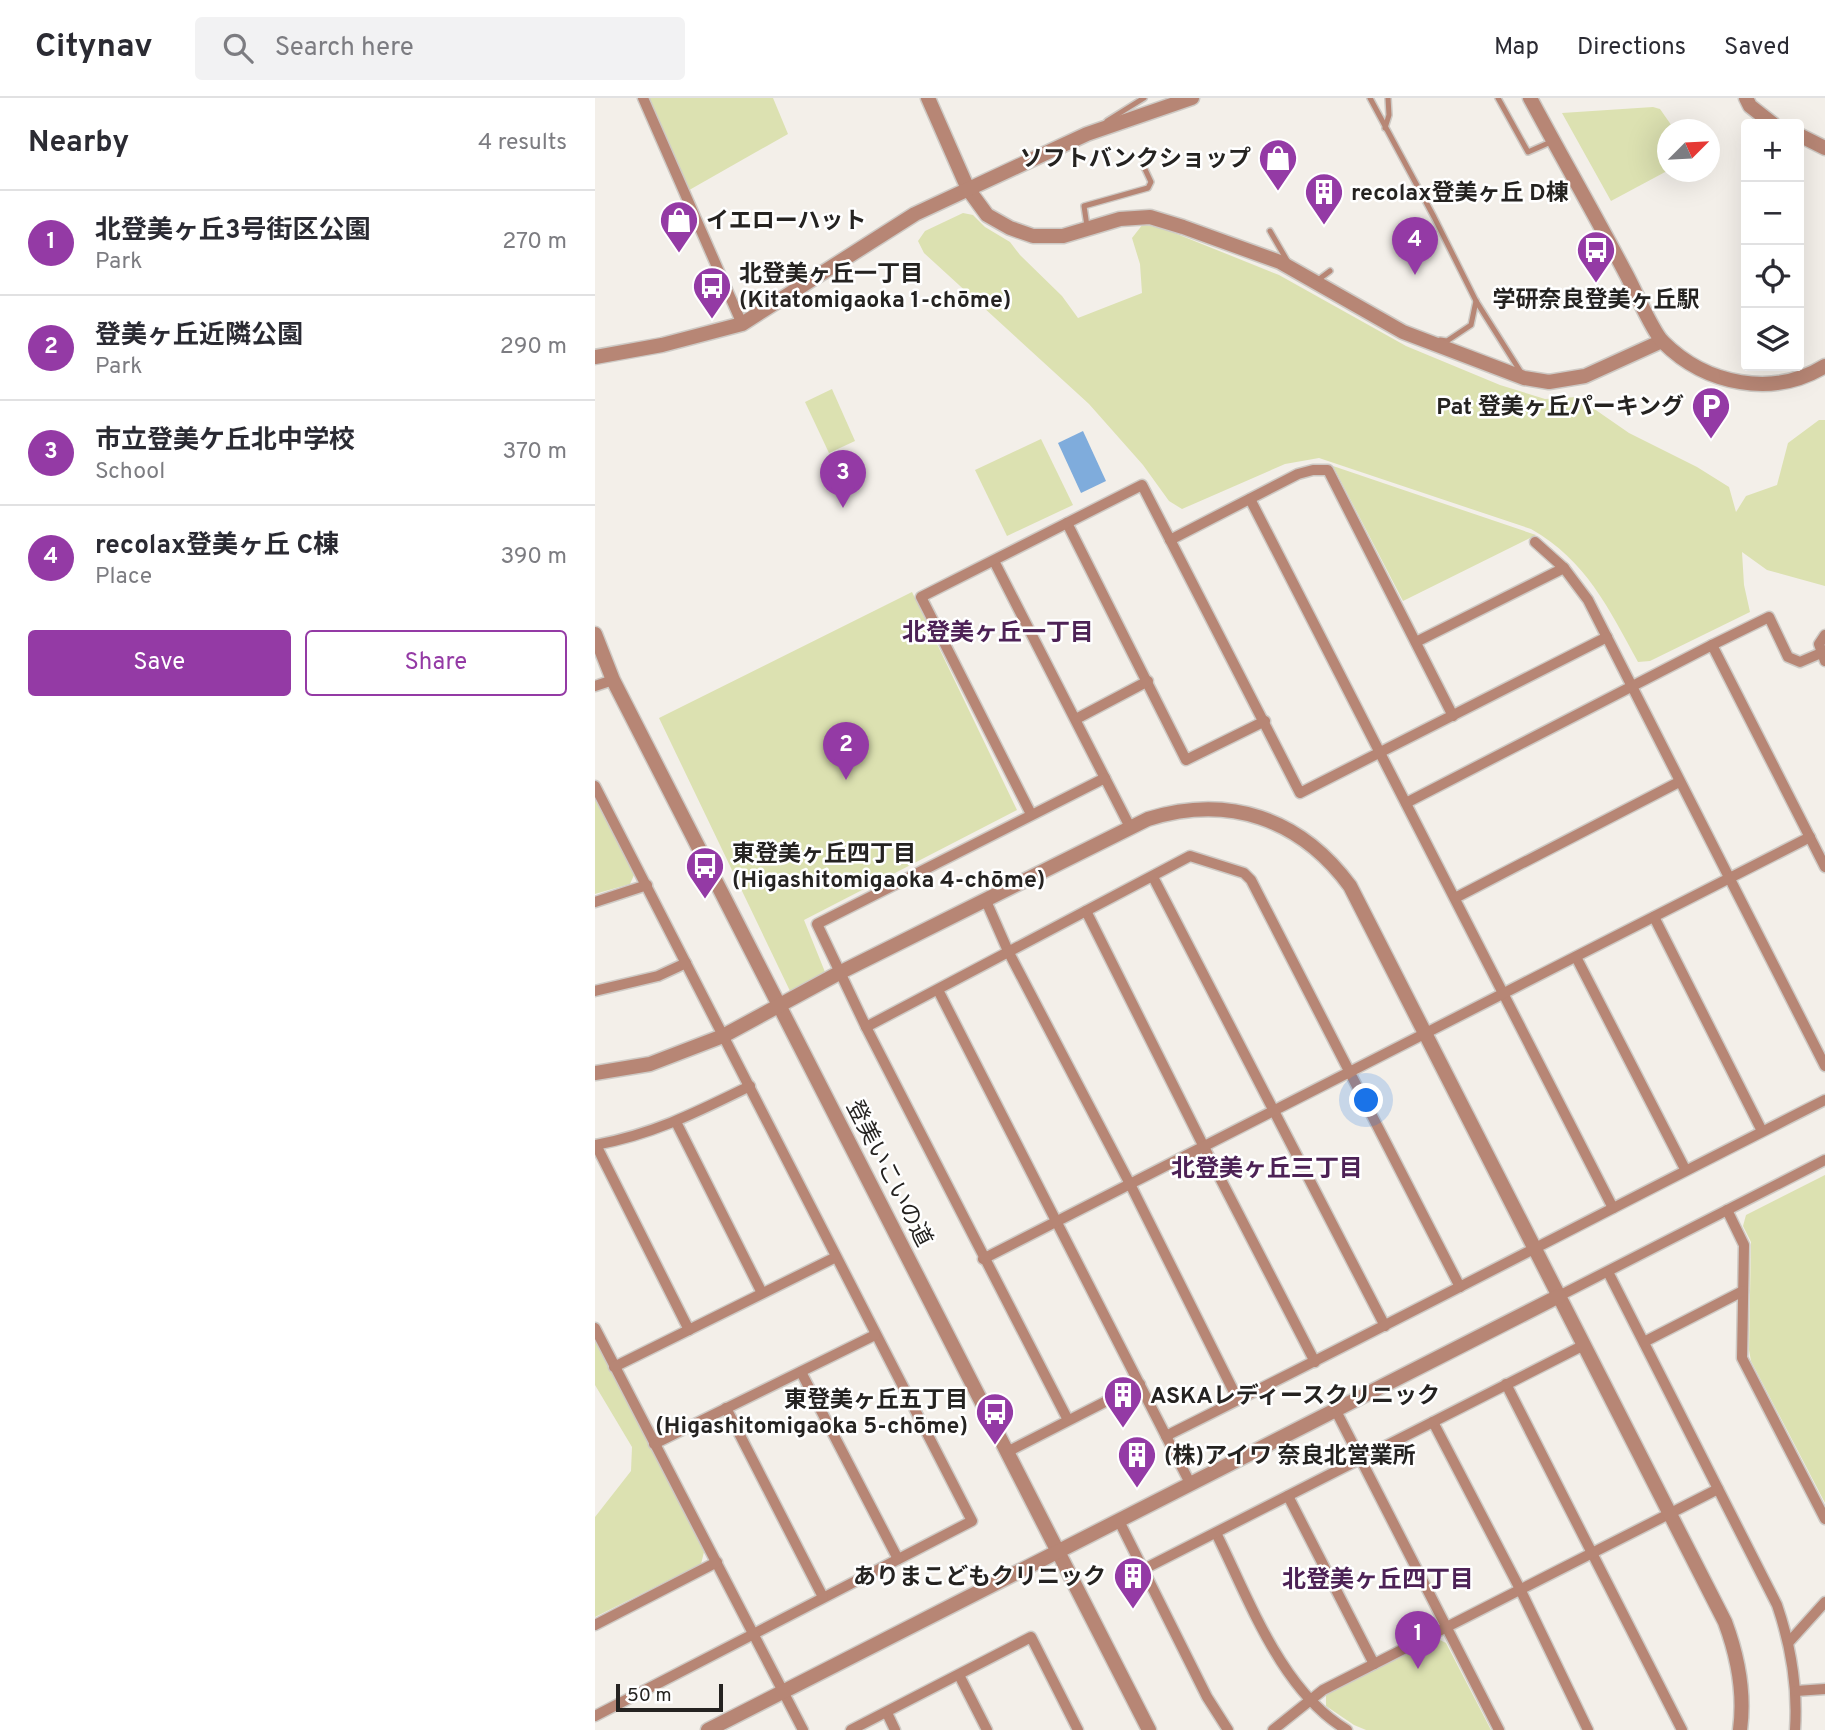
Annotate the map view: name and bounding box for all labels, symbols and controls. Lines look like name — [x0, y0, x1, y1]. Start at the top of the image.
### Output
search box — [195, 17, 685, 80]
text: Citynav — [35, 27, 153, 69]
icon: search — [219, 29, 257, 67]
text: Search here — [275, 32, 414, 65]
text: Map — [1494, 33, 1539, 63]
text: Directions — [1577, 33, 1686, 63]
text: Saved — [1724, 33, 1790, 63]
north arrow — [1657, 119, 1720, 182]
map controls — [1741, 119, 1804, 371]
button: + — [1741, 119, 1804, 182]
text: Nearby — [28, 125, 129, 162]
text: 4 results — [478, 129, 567, 158]
shop icon: ソフトバンクショップ — [1257, 137, 1299, 192]
place label: ソフトバンクショップ — [1020, 146, 1251, 175]
building icon: recolax登美ヶ丘 D棟 — [1303, 171, 1345, 226]
place label: recolax登美ヶ丘 D棟 — [1351, 180, 1569, 209]
button: − — [1741, 182, 1804, 245]
shop icon: イエローハット — [658, 199, 700, 254]
place label: イエローハット — [706, 208, 866, 237]
text: 北登美ヶ丘3号街区公園 — [95, 215, 371, 248]
pin: 4 — [1392, 217, 1438, 275]
text: 1 — [46, 228, 56, 257]
text: 270 m — [502, 228, 567, 257]
bus stop icon: 学研奈良登美ヶ丘駅 — [1575, 229, 1617, 284]
button: locate — [1741, 245, 1804, 308]
text: Park — [95, 248, 142, 277]
place label: 北登美ヶ丘一丁目 (Kitatomigaoka 1-chōme) — [739, 261, 1011, 316]
bus stop icon: 北登美ヶ丘一丁目 (Kitatomigaoka 1-chōme) — [691, 265, 733, 320]
place label: 学研奈良登美ヶ丘駅 — [1493, 287, 1700, 316]
button: layers — [1741, 308, 1804, 371]
text: 登美ヶ丘近隣公園 — [95, 320, 303, 353]
text: 2 — [44, 333, 58, 362]
text: 290 m — [500, 333, 567, 362]
text: Park — [95, 353, 142, 382]
parking icon: Pat 登美ヶ丘パーキング — [1690, 385, 1732, 440]
place label: Pat 登美ヶ丘パーキング — [1436, 394, 1684, 423]
text: 市立登美ケ丘北中学校 — [95, 425, 355, 458]
text: 3 — [44, 438, 58, 467]
text: 370 m — [502, 438, 567, 467]
pin: 3 — [820, 450, 866, 508]
text: School — [95, 458, 165, 487]
text: recolax登美ヶ丘 C棟 — [95, 530, 339, 563]
text: 4 — [44, 543, 58, 572]
text: 390 m — [500, 543, 567, 572]
text: Place — [95, 563, 152, 592]
district label: 北登美ヶ丘一丁目 — [902, 619, 1094, 649]
button: Save — [28, 630, 291, 696]
button: Share — [305, 630, 567, 696]
pin: 2 — [823, 722, 869, 780]
place label: 東登美ヶ丘四丁目 (Higashitomigaoka 4-chōme) — [732, 841, 1045, 896]
bus stop icon: 東登美ヶ丘四丁目 (Higashitomigaoka 4-chōme) — [684, 845, 726, 900]
your location — [1349, 1083, 1383, 1117]
street label: 登美いこいの道 — [838, 1096, 937, 1252]
district label: 北登美ヶ丘三丁目 — [1171, 1155, 1363, 1185]
building icon: ASKAレディースクリニック — [1102, 1374, 1144, 1429]
place label: ASKAレディースクリニック — [1150, 1383, 1440, 1412]
place label: 東登美ヶ丘五丁目 (Higashitomigaoka 5-chōme) — [655, 1387, 968, 1442]
bus stop icon: 東登美ヶ丘五丁目 (Higashitomigaoka 5-chōme) — [974, 1391, 1016, 1446]
building icon: (株)アイワ 奈良北営業所 — [1116, 1434, 1158, 1489]
place label: (株)アイワ 奈良北営業所 — [1164, 1443, 1416, 1472]
building icon: ありまこどもクリニック — [1112, 1555, 1154, 1610]
place label: ありまこどもクリニック — [853, 1564, 1106, 1593]
district label: 北登美ヶ丘四丁目 — [1282, 1566, 1474, 1596]
pin: 1 — [1395, 1611, 1441, 1669]
scale bar — [616, 1681, 723, 1713]
text: 50 m — [627, 1684, 672, 1708]

